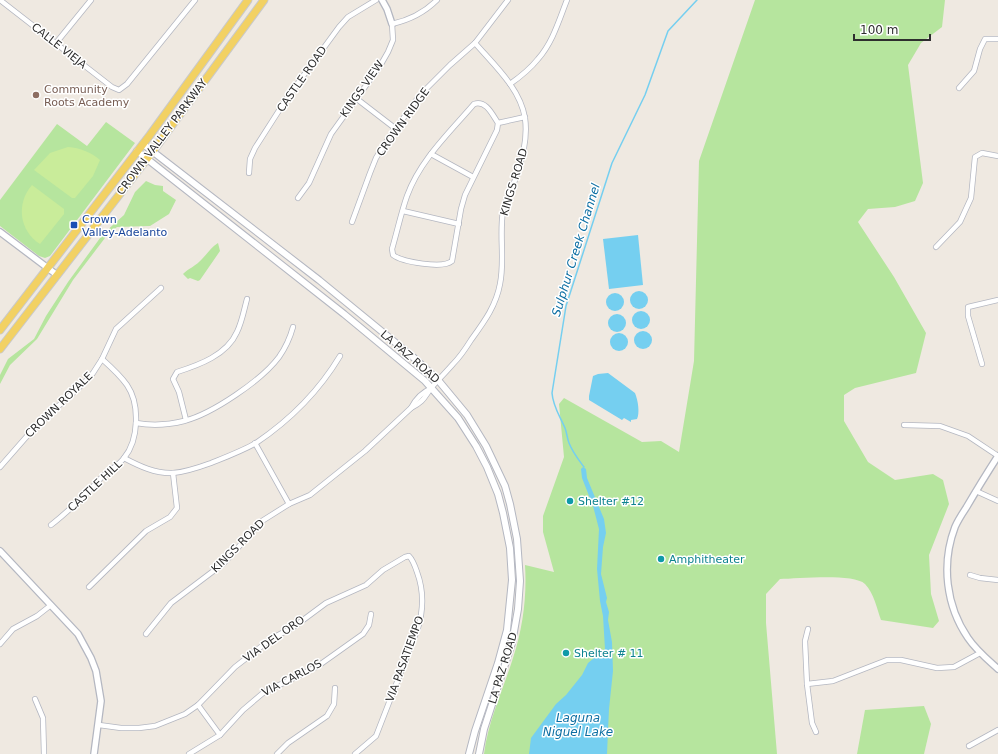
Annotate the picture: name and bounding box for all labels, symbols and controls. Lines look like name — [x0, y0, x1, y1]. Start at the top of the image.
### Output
scale bar — [854, 16, 930, 42]
street label: CALLE VIEJA — [29, 20, 89, 72]
text: 100 m — [860, 23, 898, 37]
street label: CASTLE ROAD — [274, 43, 330, 115]
street label: KINGS VIEW — [338, 58, 386, 120]
street label: CROWN VALLEY PARKWAY — [114, 76, 210, 198]
place label: Community Roots Academy — [44, 83, 130, 109]
street label: CROWN RIDGE — [374, 85, 432, 159]
marker: Community Roots Academy — [31, 90, 41, 100]
street label: KINGS ROAD — [498, 147, 530, 217]
water label: Sulphur Creek Channel — [549, 181, 603, 318]
place label: Crown Valley-Adelanto — [82, 213, 167, 239]
marker: Crown Valley-Adelanto — [69, 220, 79, 230]
street label: LA PAZ ROAD — [378, 328, 442, 386]
street label: CROWN ROYALE — [23, 369, 95, 441]
street label: CASTLE HILL — [65, 457, 125, 514]
place label: Shelter #12 — [578, 495, 644, 508]
marker: Shelter #12 — [565, 496, 575, 506]
street label: KINGS ROAD — [209, 517, 267, 575]
place label: Amphitheater — [669, 553, 745, 566]
marker: Amphitheater — [656, 554, 666, 564]
street label: VIA DEL ORO — [241, 613, 307, 665]
street label: VIA PASATIEMPO — [383, 614, 427, 704]
street label: LA PAZ ROAD — [486, 631, 520, 705]
place label: Shelter # 11 — [574, 647, 644, 660]
marker: Shelter # 11 — [561, 648, 571, 658]
street label: VIA CARLOS — [260, 657, 324, 699]
water label: Laguna Niguel Lake — [543, 711, 613, 739]

